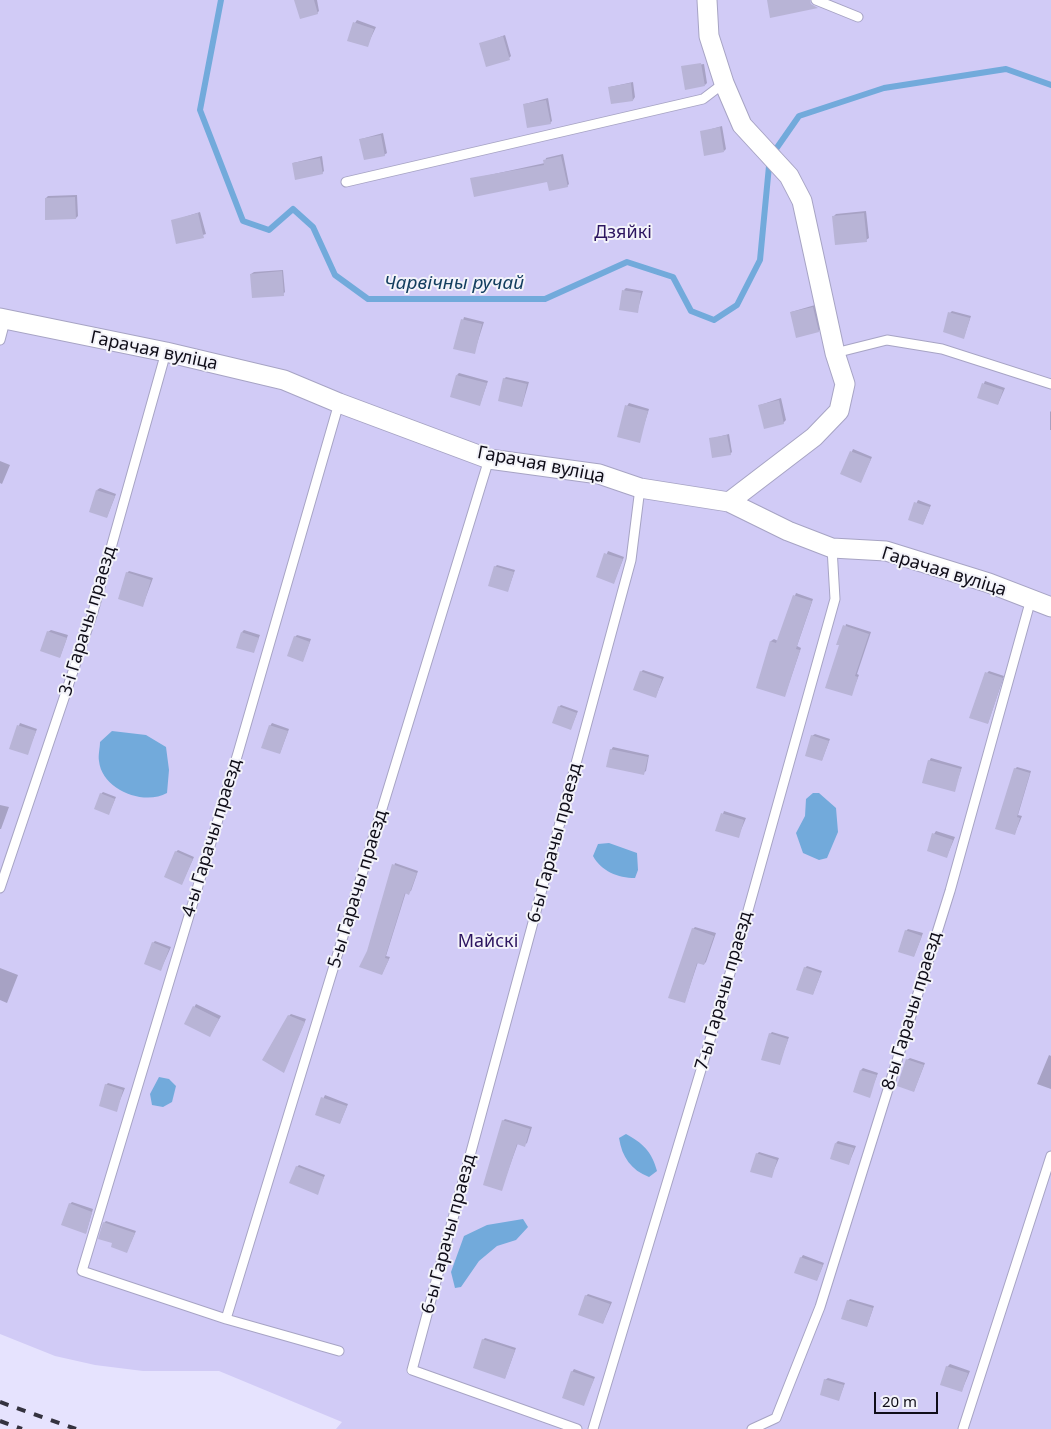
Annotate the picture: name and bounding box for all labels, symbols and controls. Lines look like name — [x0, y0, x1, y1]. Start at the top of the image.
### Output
park label: Дзяйкі — [594, 222, 652, 244]
water label: Чарвічны ручай — [384, 273, 524, 295]
street label: Гарачая вуліца — [88, 327, 220, 375]
street label: Гарачая вуліца — [475, 442, 607, 488]
street label: Гарачая вуліца — [879, 543, 1009, 601]
street label: 3-і Гарачы праезд — [55, 544, 121, 698]
street label: 4-ы Гарачы праезд — [178, 756, 246, 920]
street label: 6-ы Гарачы праезд — [523, 761, 587, 925]
street label: 5-ы Гарачы праезд — [324, 807, 392, 971]
street label: 7-ы Гарачы праезд — [691, 909, 757, 1073]
street label: 8-ы Гарачы праезд — [878, 929, 946, 1093]
park label: Майскі — [458, 931, 518, 953]
street label: 6-ы Гарачы праезд — [417, 1152, 481, 1316]
scale bar — [876, 1382, 940, 1414]
text: 20 m — [882, 1391, 917, 1411]

